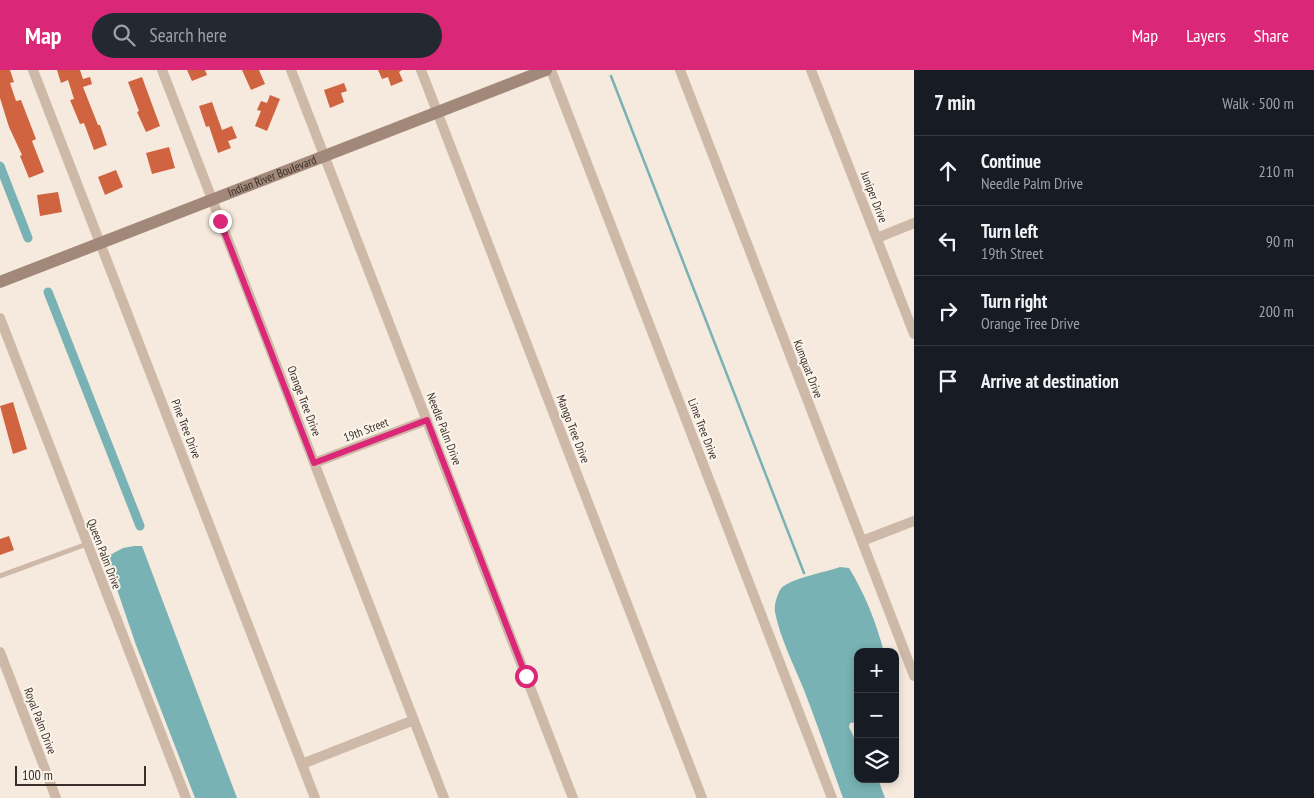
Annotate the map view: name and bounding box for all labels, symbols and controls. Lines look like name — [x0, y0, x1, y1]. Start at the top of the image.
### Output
search box — [92, 13, 442, 58]
text: Map — [25, 20, 62, 51]
icon: search — [110, 21, 138, 49]
text: Search here — [150, 23, 227, 47]
text: Map — [1132, 24, 1158, 47]
text: Layers — [1186, 24, 1226, 47]
text: Share — [1254, 24, 1289, 47]
text: 7 min — [934, 89, 976, 116]
text: Walk · 500 m — [1222, 93, 1294, 113]
text: Continue — [981, 149, 1041, 173]
street label: Indian River Boulevard — [226, 152, 319, 200]
icon: ahead — [934, 157, 962, 185]
text: 210 m — [1259, 161, 1294, 181]
street label: Juniper Drive — [857, 168, 891, 225]
text: Needle Palm Drive — [981, 173, 1083, 193]
route end — [209, 210, 232, 233]
text: Turn left — [981, 219, 1038, 243]
icon: left — [934, 227, 962, 255]
text: 90 m — [1266, 231, 1294, 251]
text: 19th Street — [981, 243, 1043, 263]
text: Turn right — [981, 289, 1047, 313]
icon: right — [934, 297, 962, 325]
text: 200 m — [1259, 301, 1294, 321]
text: Orange Tree Drive — [981, 313, 1080, 333]
street label: Kumquat Drive — [790, 337, 827, 400]
street label: Orange Tree Drive — [284, 364, 325, 438]
icon: arrive — [934, 367, 962, 395]
text: Arrive at destination — [981, 369, 1119, 393]
street label: Needle Palm Drive — [424, 390, 465, 467]
street label: Mango Tree Drive — [554, 392, 593, 465]
street label: Lime Tree Drive — [685, 396, 722, 462]
street label: Pine Tree Drive — [168, 397, 205, 461]
street label: 19th Street — [341, 414, 391, 445]
street label: Queen Palm Drive — [84, 516, 125, 591]
map controls — [854, 648, 899, 783]
button: + — [854, 648, 899, 693]
route start — [515, 665, 538, 688]
street label: Royal Palm Drive — [21, 686, 60, 756]
button: − — [854, 693, 899, 738]
button: layers — [854, 738, 899, 783]
scale bar — [15, 763, 146, 786]
text: 100 m — [22, 766, 53, 784]

